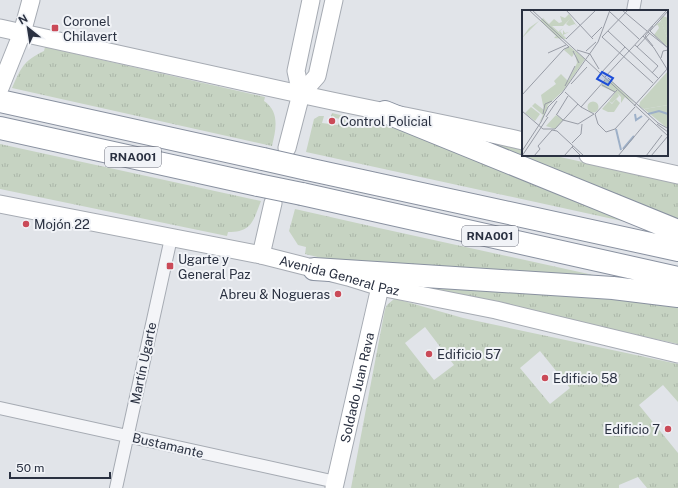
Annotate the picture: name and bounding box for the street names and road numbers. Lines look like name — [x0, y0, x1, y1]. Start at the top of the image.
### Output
road number: RNA001 — [105, 147, 161, 167]
road number: RNA001 — [462, 226, 518, 246]
street label: Avenida General Paz — [278, 253, 401, 299]
street label: Martín Ugarte — [127, 321, 160, 406]
street label: Soldado Juan Rava — [338, 331, 377, 444]
street label: Bustamante — [131, 430, 205, 461]

